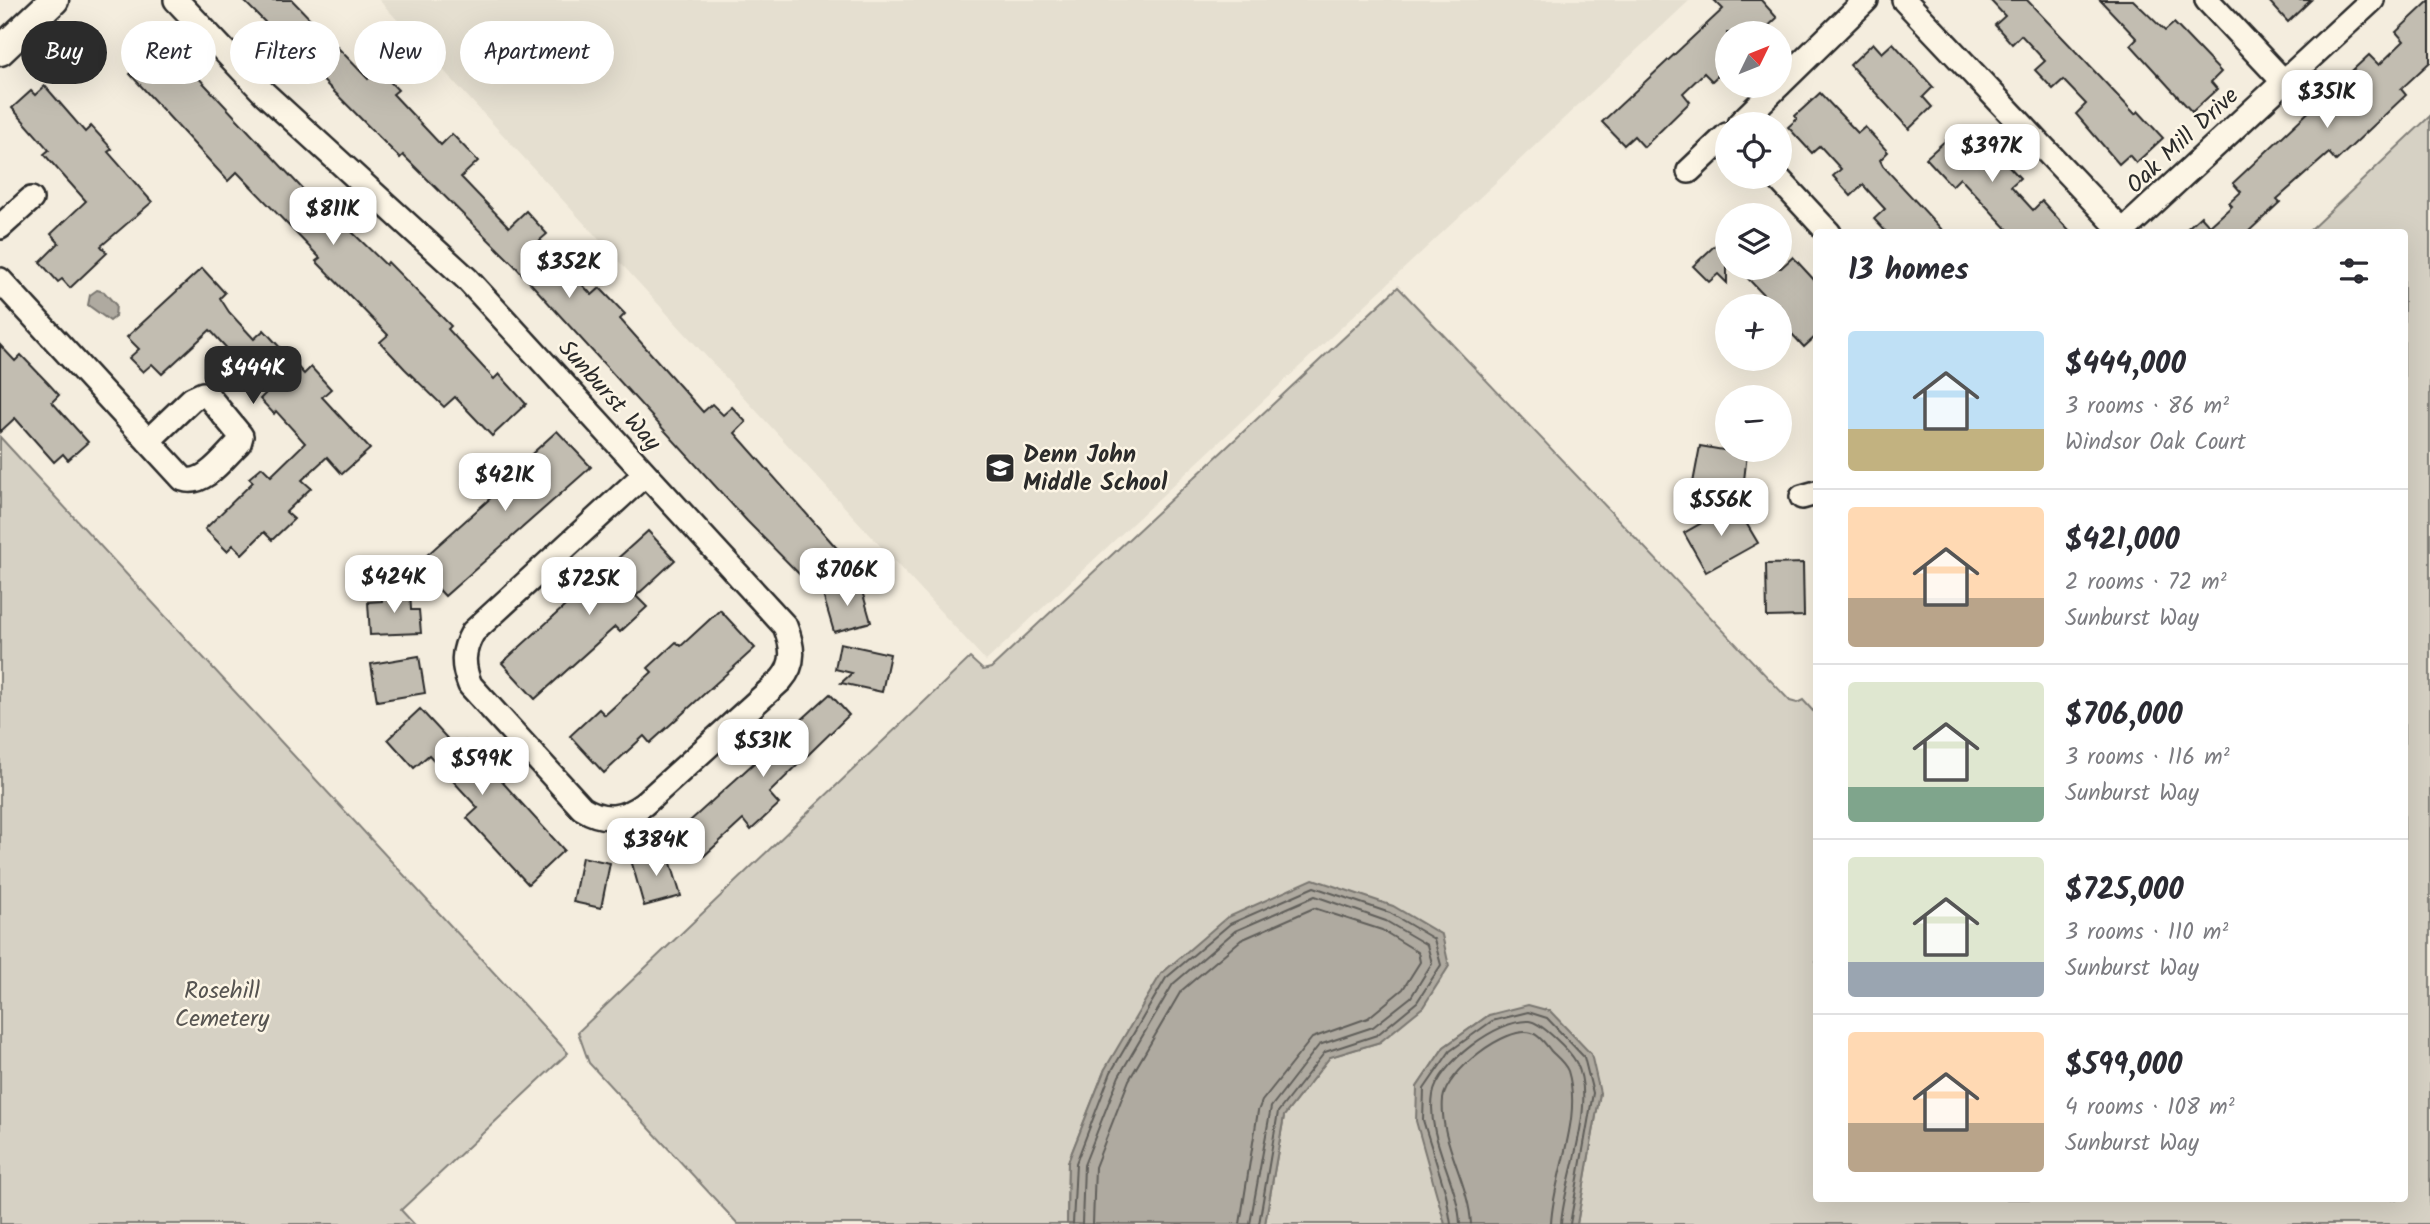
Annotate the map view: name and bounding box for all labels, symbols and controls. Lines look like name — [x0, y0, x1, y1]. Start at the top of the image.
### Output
chip: Buy — [21, 21, 107, 84]
chip: Rent — [121, 21, 216, 84]
chip: Filters — [230, 21, 340, 84]
chip: New — [354, 21, 446, 84]
chip: Apartment — [460, 21, 614, 84]
north arrow — [1715, 21, 1792, 98]
map controls — [1715, 21, 1792, 462]
pin: $351K — [2278, 71, 2376, 130]
text: $351K — [2298, 75, 2356, 111]
street label: Oak Mill Drive — [2117, 78, 2249, 204]
button: locate — [1715, 112, 1792, 189]
pin: $397K — [1943, 124, 2041, 184]
text: $397K — [1961, 129, 2023, 165]
pin: $811K — [284, 188, 382, 247]
text: $811K — [306, 192, 360, 228]
button: layers — [1715, 203, 1792, 280]
pin: $352K — [520, 240, 618, 300]
text: $352K — [536, 245, 602, 281]
text: 13 homes — [1848, 247, 1969, 295]
icon: filters — [2335, 252, 2373, 290]
button: + — [1715, 294, 1792, 371]
street label: Sunburst Way — [548, 331, 671, 461]
text: $444,000 — [2065, 341, 2186, 389]
pin: $444K — [204, 346, 302, 406]
text: $444K — [220, 351, 286, 387]
icon: home — [1904, 359, 1988, 443]
button: − — [1715, 385, 1792, 462]
text: 3 rooms · 86 m² — [2065, 389, 2229, 425]
text: Windsor Oak Court — [2065, 425, 2246, 461]
place label: Denn John Middle School — [1023, 436, 1168, 503]
school or university icon: Denn John Middle School — [983, 451, 1017, 485]
pin: $421K — [456, 454, 554, 513]
text: $421K — [475, 458, 535, 494]
pin: $556K — [1672, 478, 1770, 538]
text: $556K — [1689, 483, 1753, 519]
text: $421,000 — [2065, 517, 2180, 565]
icon: home — [1904, 535, 1988, 619]
pin: $706K — [798, 548, 896, 608]
text: $706K — [816, 553, 878, 589]
pin: $424K — [345, 556, 443, 615]
pin: $725K — [540, 558, 638, 617]
text: $424K — [361, 560, 427, 596]
text: $725K — [557, 562, 621, 598]
text: 2 rooms · 72 m² — [2065, 565, 2227, 601]
text: Sunburst Way — [2065, 601, 2199, 637]
text: $706,000 — [2065, 692, 2183, 740]
icon: home — [1904, 710, 1988, 794]
pin: $531K — [714, 720, 812, 779]
text: $531K — [734, 724, 792, 760]
pin: $599K — [433, 738, 531, 797]
text: 3 rooms · 116 m² — [2065, 740, 2230, 776]
text: $599K — [451, 742, 513, 778]
text: Sunburst Way — [2065, 776, 2199, 812]
pin: $384K — [607, 818, 705, 878]
text: $384K — [623, 823, 689, 859]
text: $725,000 — [2065, 867, 2184, 915]
icon: home — [1904, 885, 1988, 969]
text: 3 rooms · 110 m² — [2065, 915, 2228, 951]
text: Sunburst Way — [2065, 951, 2199, 987]
park label: Rosehill Cemetery — [175, 972, 270, 1039]
text: $599,000 — [2065, 1042, 2182, 1090]
icon: home — [1904, 1060, 1988, 1144]
text: 4 rooms · 108 m² — [2065, 1090, 2235, 1126]
text: Sunburst Way — [2065, 1126, 2199, 1162]

